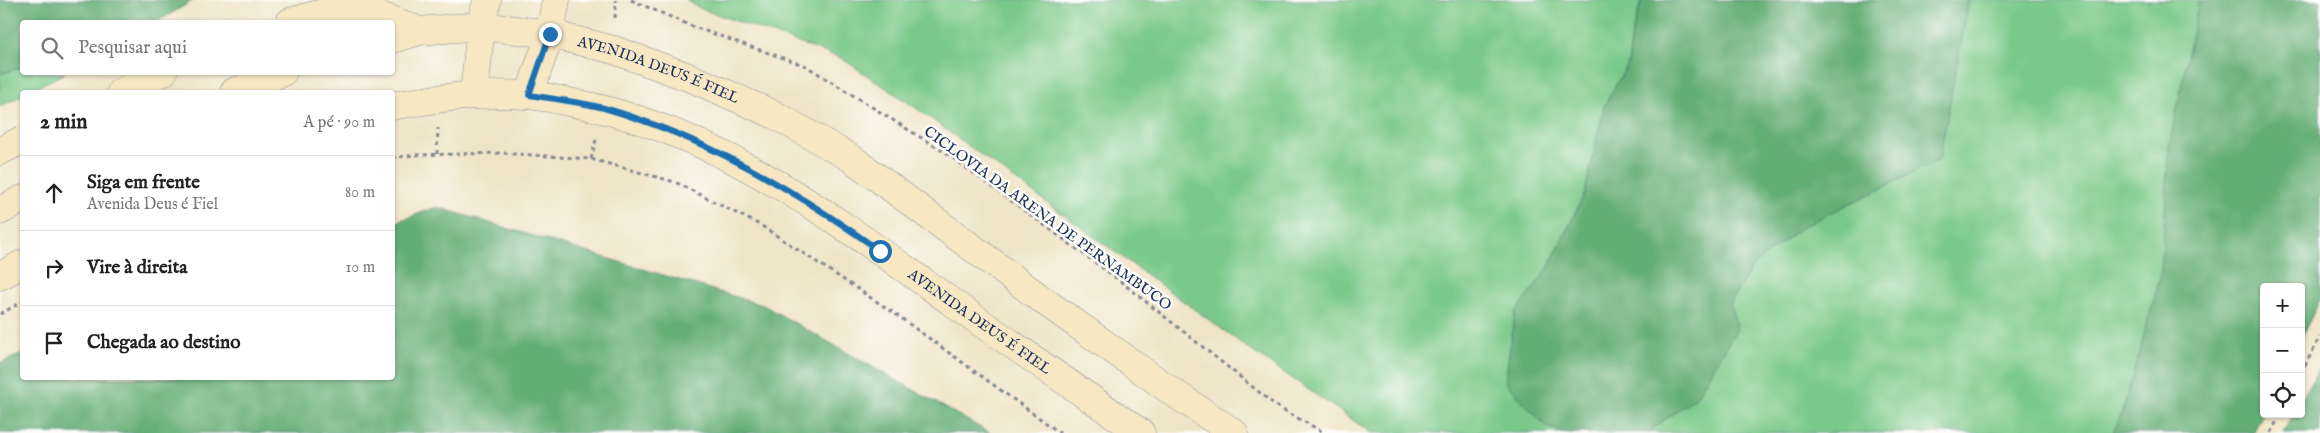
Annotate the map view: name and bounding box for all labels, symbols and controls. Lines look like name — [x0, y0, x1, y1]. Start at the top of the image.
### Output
search box — [20, 20, 395, 75]
route end — [539, 23, 562, 46]
street label: AVENIDA DEUS É FIEL — [575, 32, 742, 108]
icon: search — [38, 34, 66, 62]
text: Pesquisar aqui — [78, 36, 187, 60]
text: 2 min — [40, 109, 87, 136]
text: A pé · 90 m — [303, 113, 375, 133]
street label: CICLOVIA DA ARENA DE PERNAMBUCO — [920, 122, 1175, 315]
text: Siga em frente — [87, 171, 200, 195]
icon: ahead — [40, 179, 68, 207]
text: 80 m — [345, 183, 375, 203]
text: Avenida Deus é Fiel — [87, 195, 218, 215]
route start — [869, 240, 892, 263]
icon: right — [40, 254, 68, 282]
text: Vire à direita — [87, 256, 187, 280]
text: 10 m — [345, 258, 375, 278]
street label: AVENIDA DEUS É FIEL — [903, 264, 1055, 379]
map controls — [2260, 283, 2305, 418]
button: + — [2260, 283, 2305, 328]
button: − — [2260, 328, 2305, 373]
icon: arrive — [40, 329, 68, 357]
text: Chegada ao destino — [87, 331, 240, 355]
button: locate — [2260, 373, 2305, 418]

